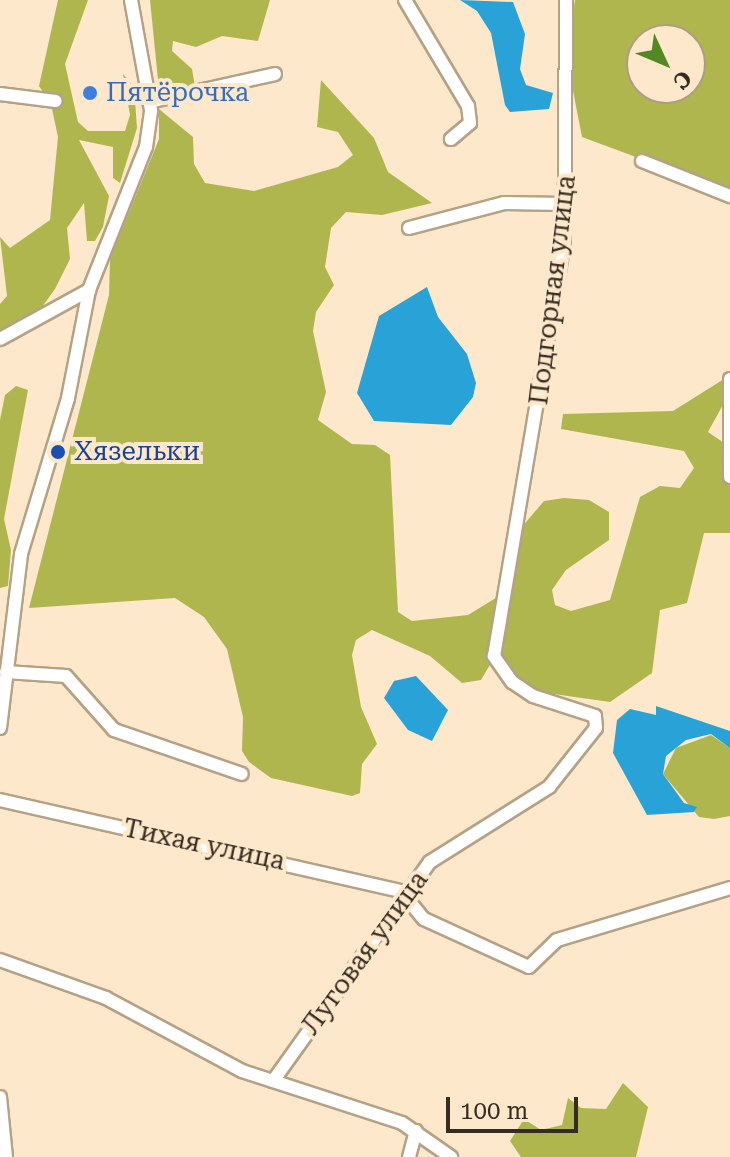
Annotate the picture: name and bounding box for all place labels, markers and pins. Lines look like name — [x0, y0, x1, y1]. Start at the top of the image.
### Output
place label: Пятёрочка — [106, 77, 249, 109]
marker: Пятёрочка — [81, 84, 99, 102]
place label: Хязельки — [74, 436, 200, 468]
marker: Хязельки — [49, 443, 67, 461]

